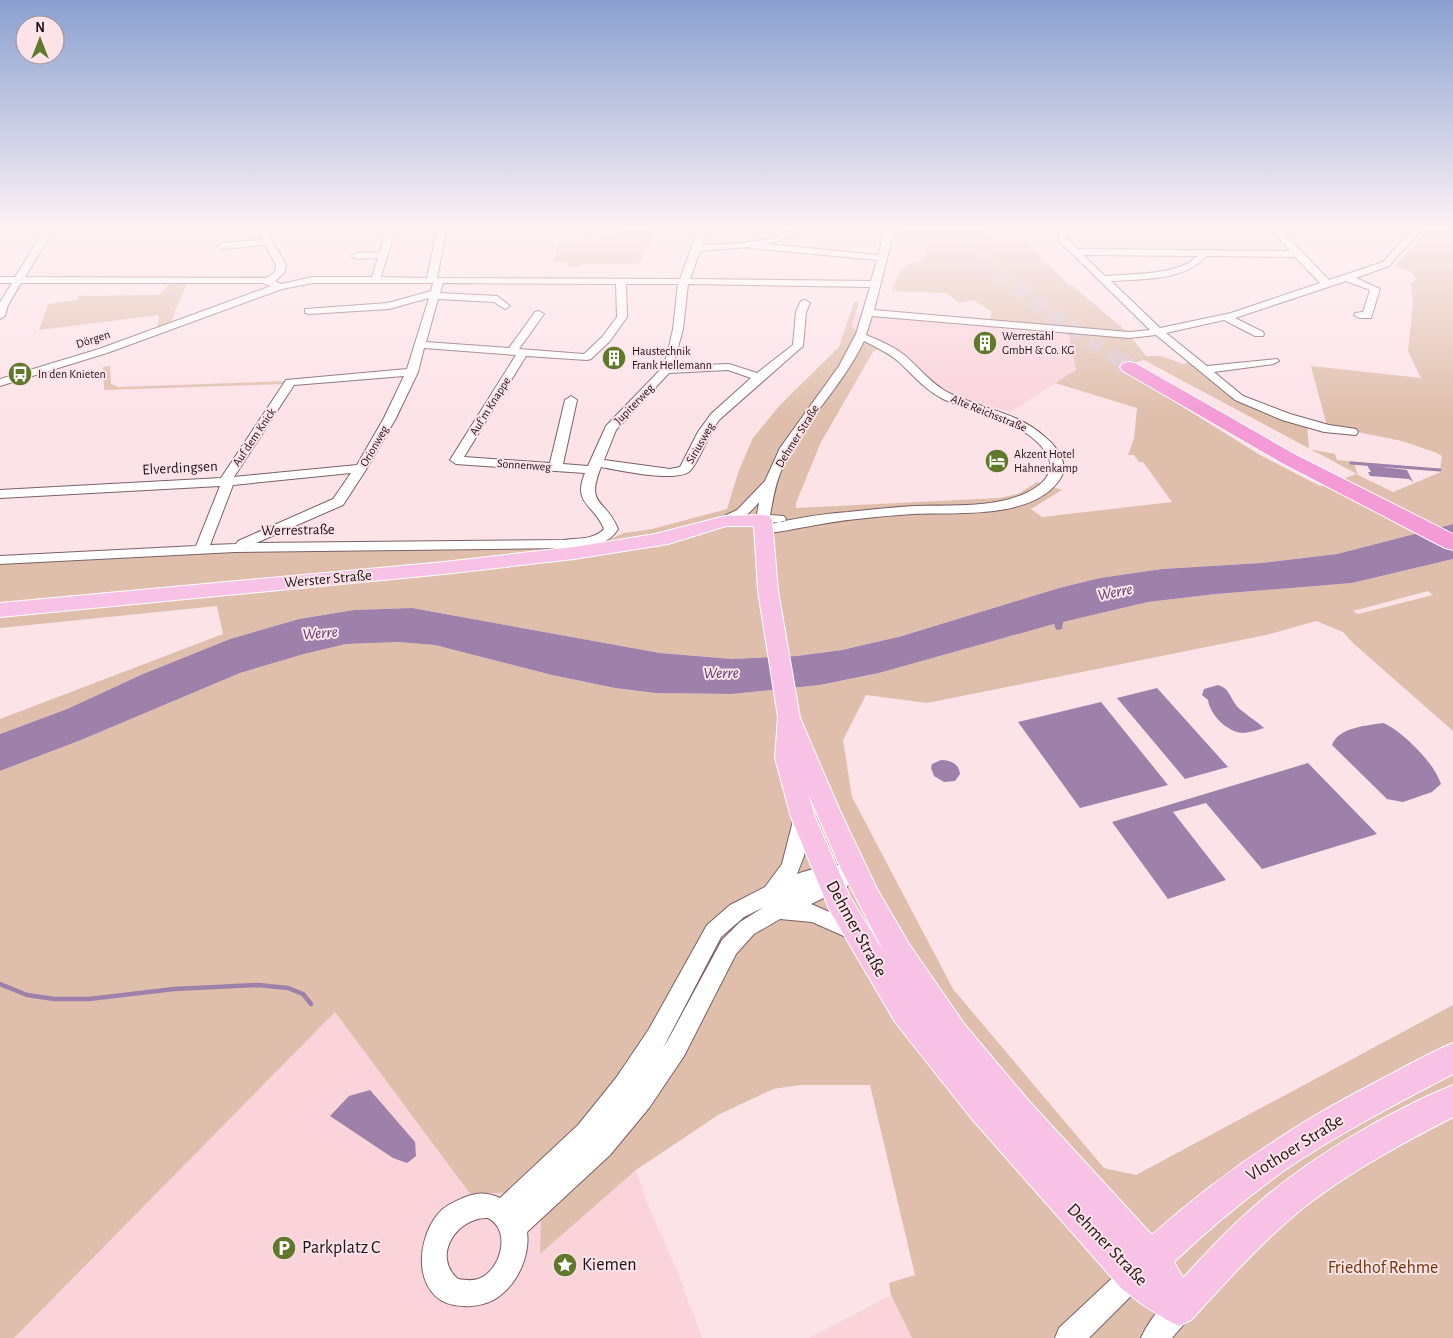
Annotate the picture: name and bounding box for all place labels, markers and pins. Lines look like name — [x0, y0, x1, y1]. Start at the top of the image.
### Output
building icon: Werrestahl GmbH & Co. KG — [972, 330, 998, 356]
place label: Werrestahl GmbH & Co. KG — [1002, 330, 1075, 356]
building icon: Haustechnik Frank Hellemann — [601, 345, 627, 371]
place label: Haustechnik Frank Hellemann — [632, 345, 712, 371]
bus stop icon: In den Knieten — [7, 361, 33, 387]
place label: In den Knieten — [38, 368, 106, 380]
hotel icon: Akzent Hotel Hahnenkamp — [984, 448, 1010, 474]
place label: Akzent Hotel Hahnenkamp — [1014, 448, 1078, 474]
parking icon: Parkplatz C — [271, 1235, 297, 1261]
place label: Parkplatz C — [302, 1239, 380, 1257]
place icon: Kiemen — [552, 1252, 578, 1278]
place label: Kiemen — [582, 1256, 637, 1274]

